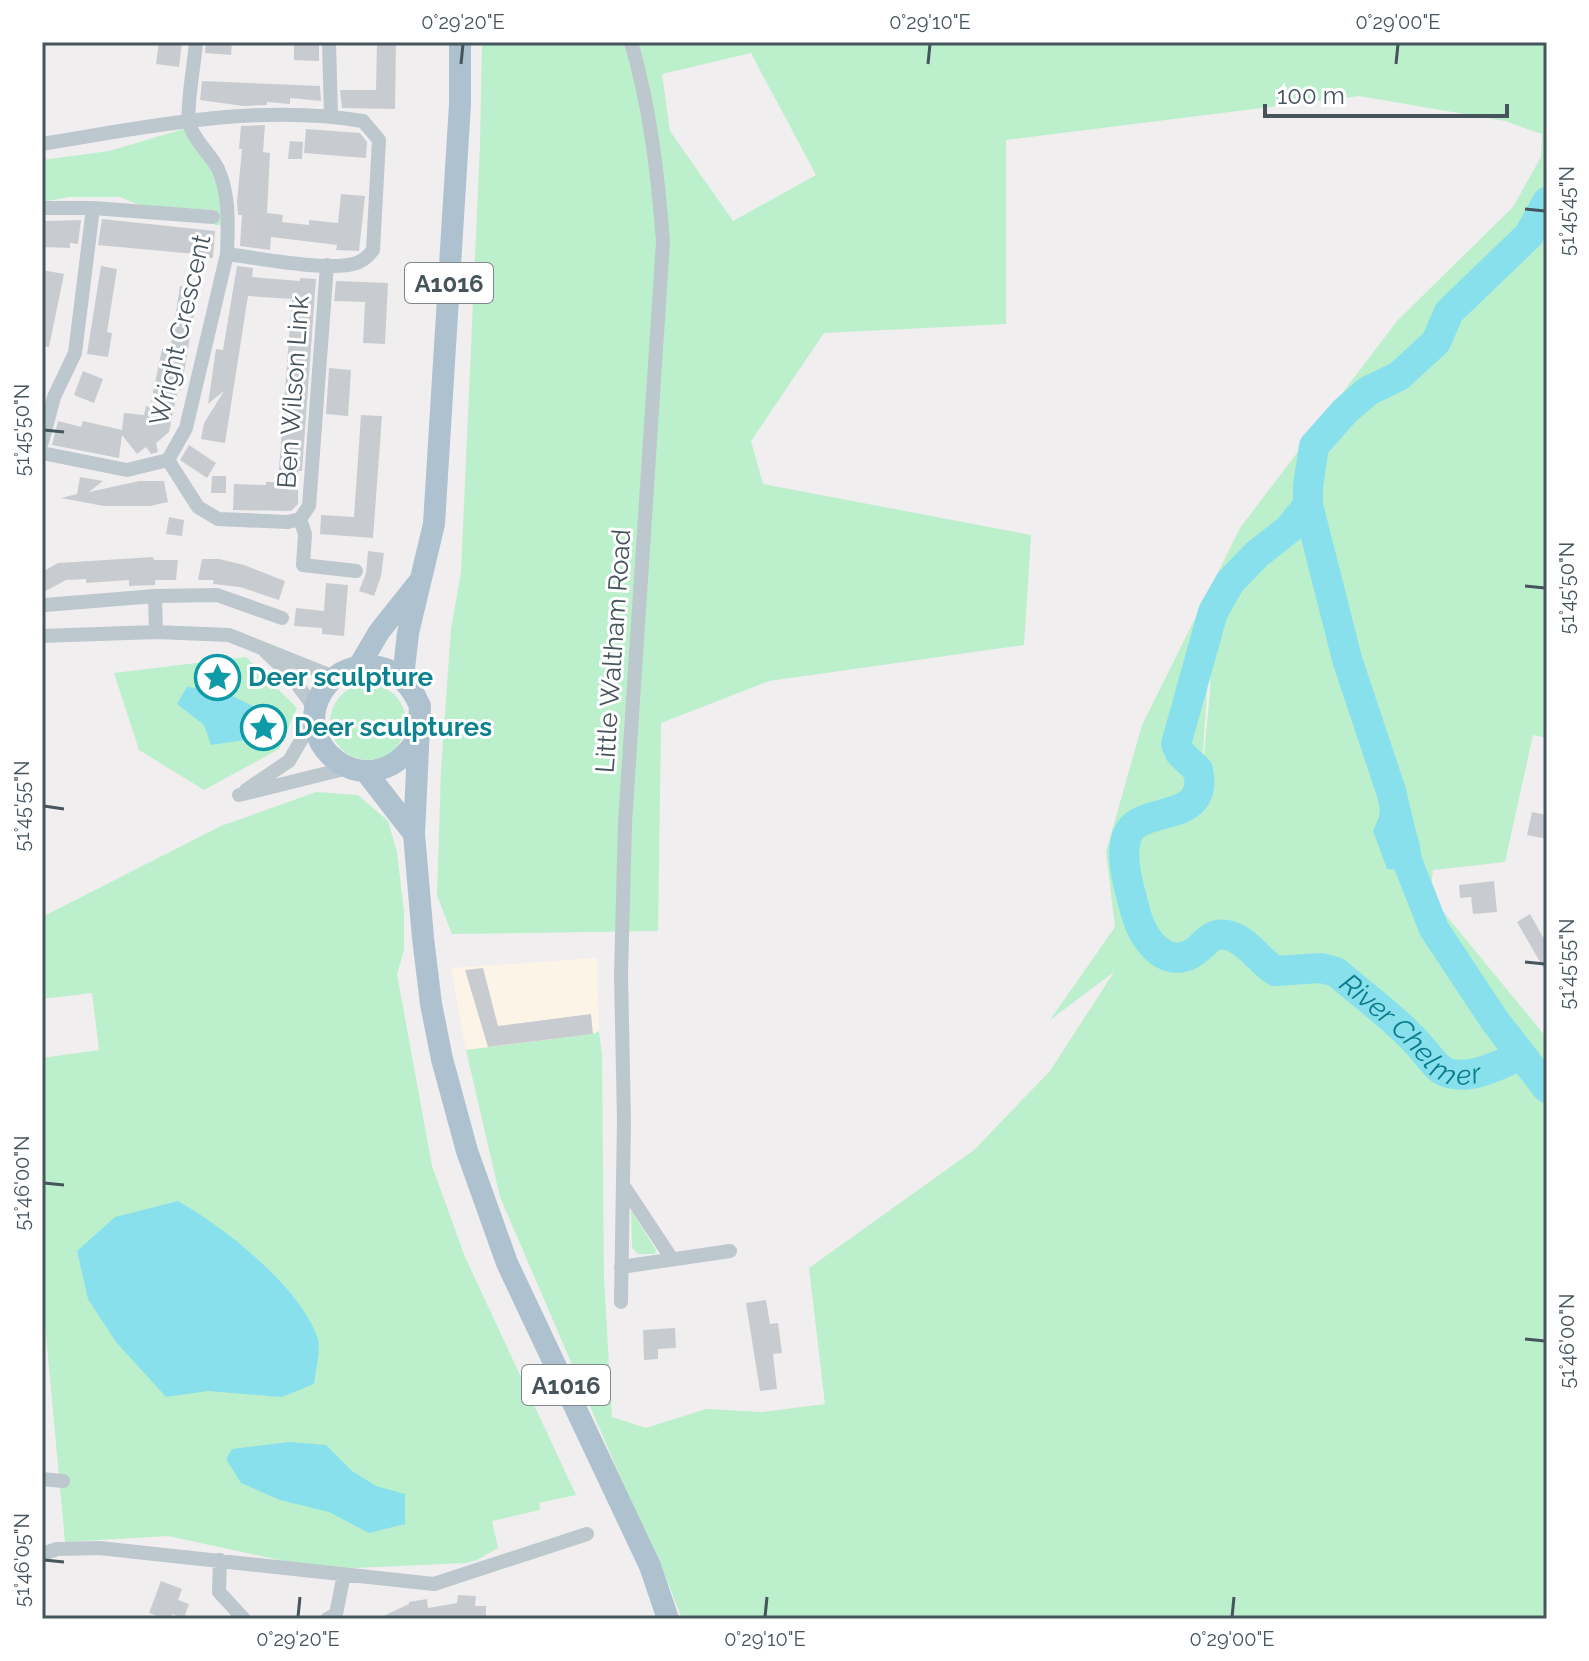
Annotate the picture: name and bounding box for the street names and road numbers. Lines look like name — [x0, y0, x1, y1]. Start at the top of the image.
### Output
street label: Wright Crescent — [143, 231, 217, 428]
road number: A1016 — [405, 263, 493, 303]
street label: Ben Wilson Link — [271, 294, 315, 489]
street label: Little Waltham Road — [590, 528, 636, 774]
road number: A1016 — [522, 1365, 610, 1405]

